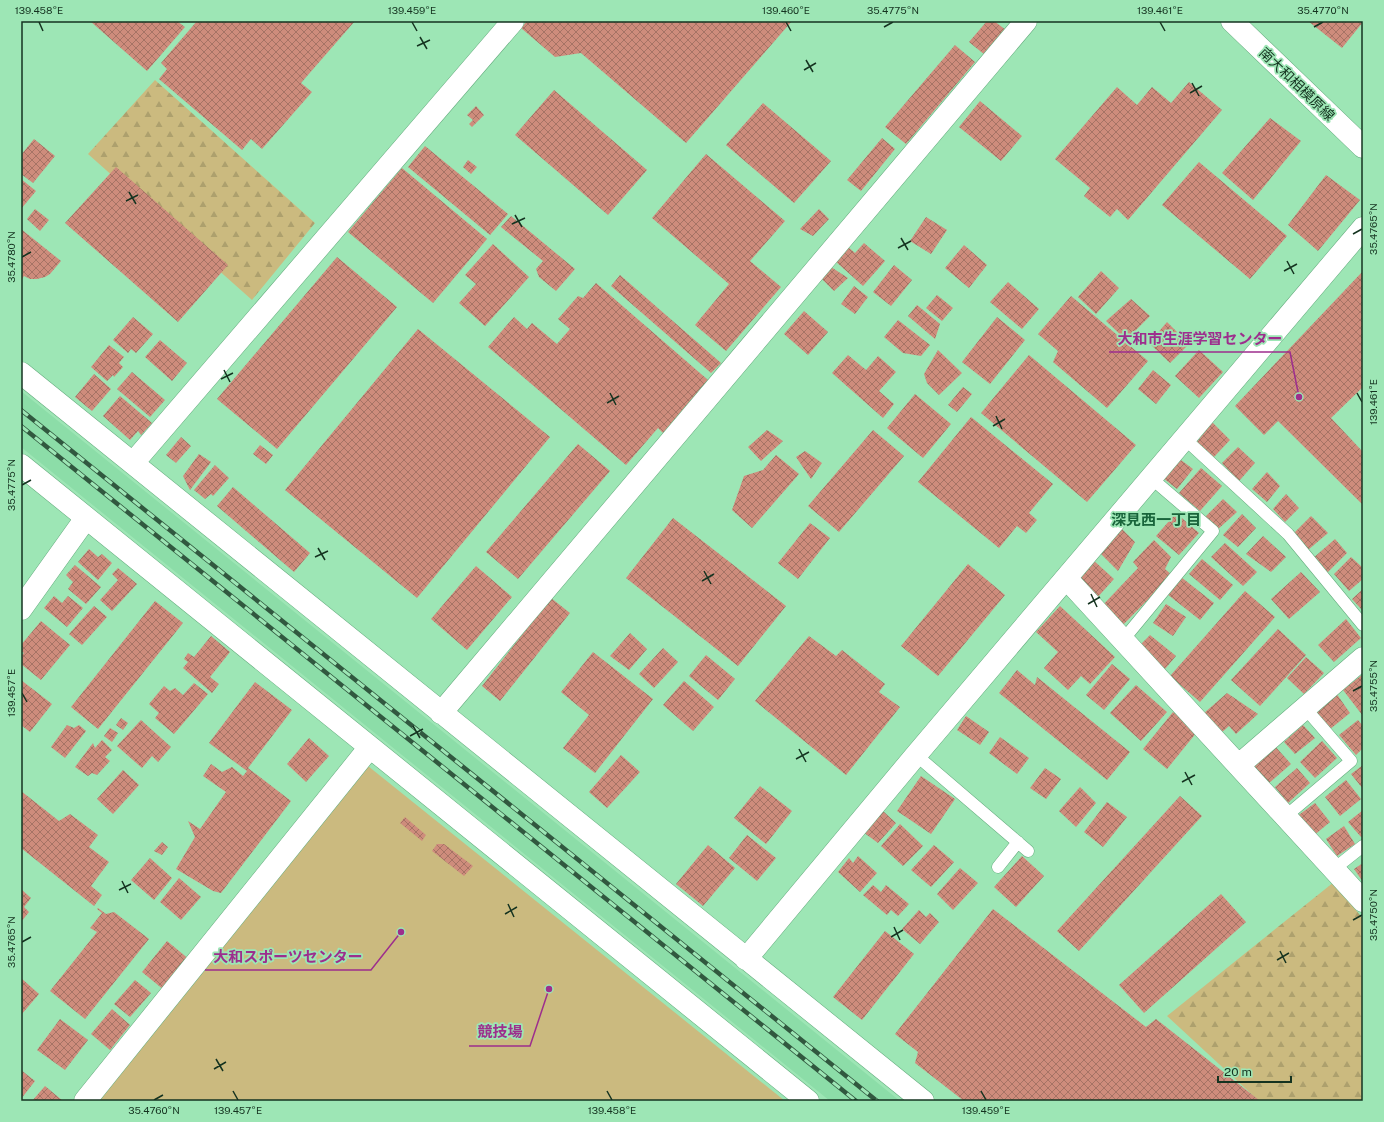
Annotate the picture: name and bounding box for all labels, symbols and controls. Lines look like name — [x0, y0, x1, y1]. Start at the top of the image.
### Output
text: 139.458°E — [15, 4, 63, 16]
text: 139.459°E — [388, 4, 436, 16]
text: 139.460°E — [762, 4, 810, 16]
text: 35.4775°N — [867, 4, 919, 16]
text: 139.461°E — [1137, 4, 1183, 16]
text: 35.4770°N — [1297, 4, 1349, 16]
street label: 南大和相模原線 — [1256, 44, 1338, 124]
text: 35.4765°N — [1367, 203, 1379, 255]
text: 35.4780°N — [5, 231, 17, 283]
callout: 大和市生涯学習センター — [1109, 325, 1290, 352]
text: 大和市生涯学習センター — [1117, 330, 1283, 347]
text: 139.461°E — [1367, 379, 1379, 425]
text: 35.4775°N — [5, 459, 17, 511]
district label: 深見西一丁目 — [1111, 511, 1201, 528]
text: 35.4755°N — [1367, 660, 1379, 712]
text: 139.457°E — [5, 669, 17, 717]
text: 35.4750°N — [1367, 889, 1379, 941]
text: 35.4765°N — [5, 916, 17, 968]
callout: 大和スポーツセンター — [205, 943, 371, 970]
text: 大和スポーツセンター — [213, 948, 363, 965]
callout: 競技場 — [469, 1019, 530, 1046]
text: 競技場 — [477, 1023, 523, 1040]
scale bar — [1218, 1058, 1291, 1084]
text: 20 m — [1224, 1065, 1252, 1079]
text: 35.4760°N — [128, 1104, 180, 1116]
text: 139.457°E — [214, 1104, 262, 1116]
text: 139.458°E — [588, 1104, 636, 1116]
text: 139.459°E — [962, 1104, 1010, 1116]

